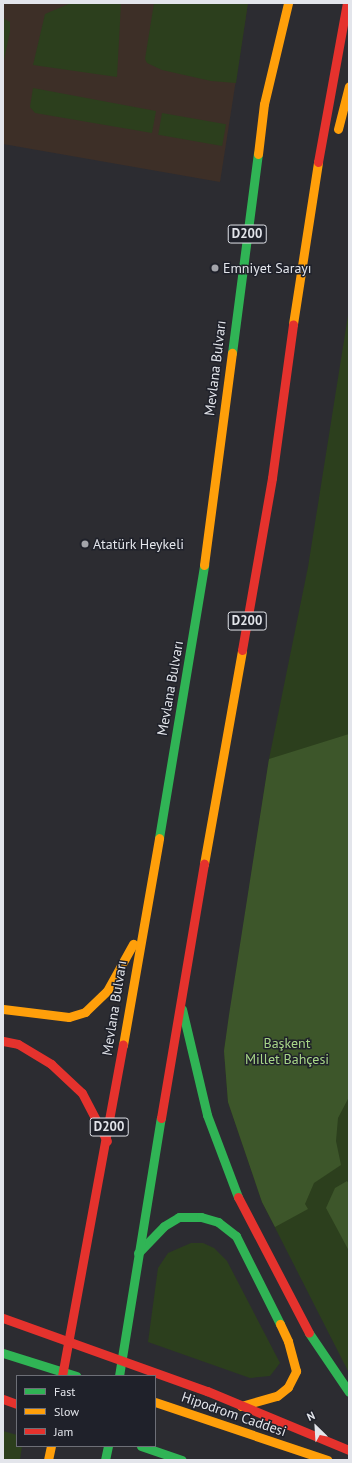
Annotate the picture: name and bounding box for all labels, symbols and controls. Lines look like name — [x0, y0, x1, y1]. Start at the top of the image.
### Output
road number: D200 — [227, 223, 267, 245]
place label: Emniyet Sarayı — [223, 260, 312, 276]
marker: Emniyet Sarayı — [210, 263, 220, 273]
street label: Mevlana Bulvarı — [201, 319, 229, 417]
place label: Atatürk Heykeli — [93, 536, 184, 552]
marker: Atatürk Heykeli — [80, 539, 90, 549]
road number: D200 — [227, 610, 267, 632]
street label: Mevlana Bulvarı — [153, 639, 187, 737]
street label: Mevlana Bulvarı — [98, 959, 130, 1057]
park label: Başkent Millet Bahçesi — [245, 1035, 329, 1068]
road number: D200 — [89, 1116, 129, 1138]
legend — [16, 1375, 156, 1447]
text: Fast — [54, 1384, 75, 1399]
street label: Hipodrom Caddesi — [179, 1388, 289, 1440]
text: Slow — [54, 1404, 79, 1419]
north arrow — [296, 1407, 336, 1447]
text: N — [305, 1408, 317, 1424]
text: Jam — [54, 1424, 73, 1439]

